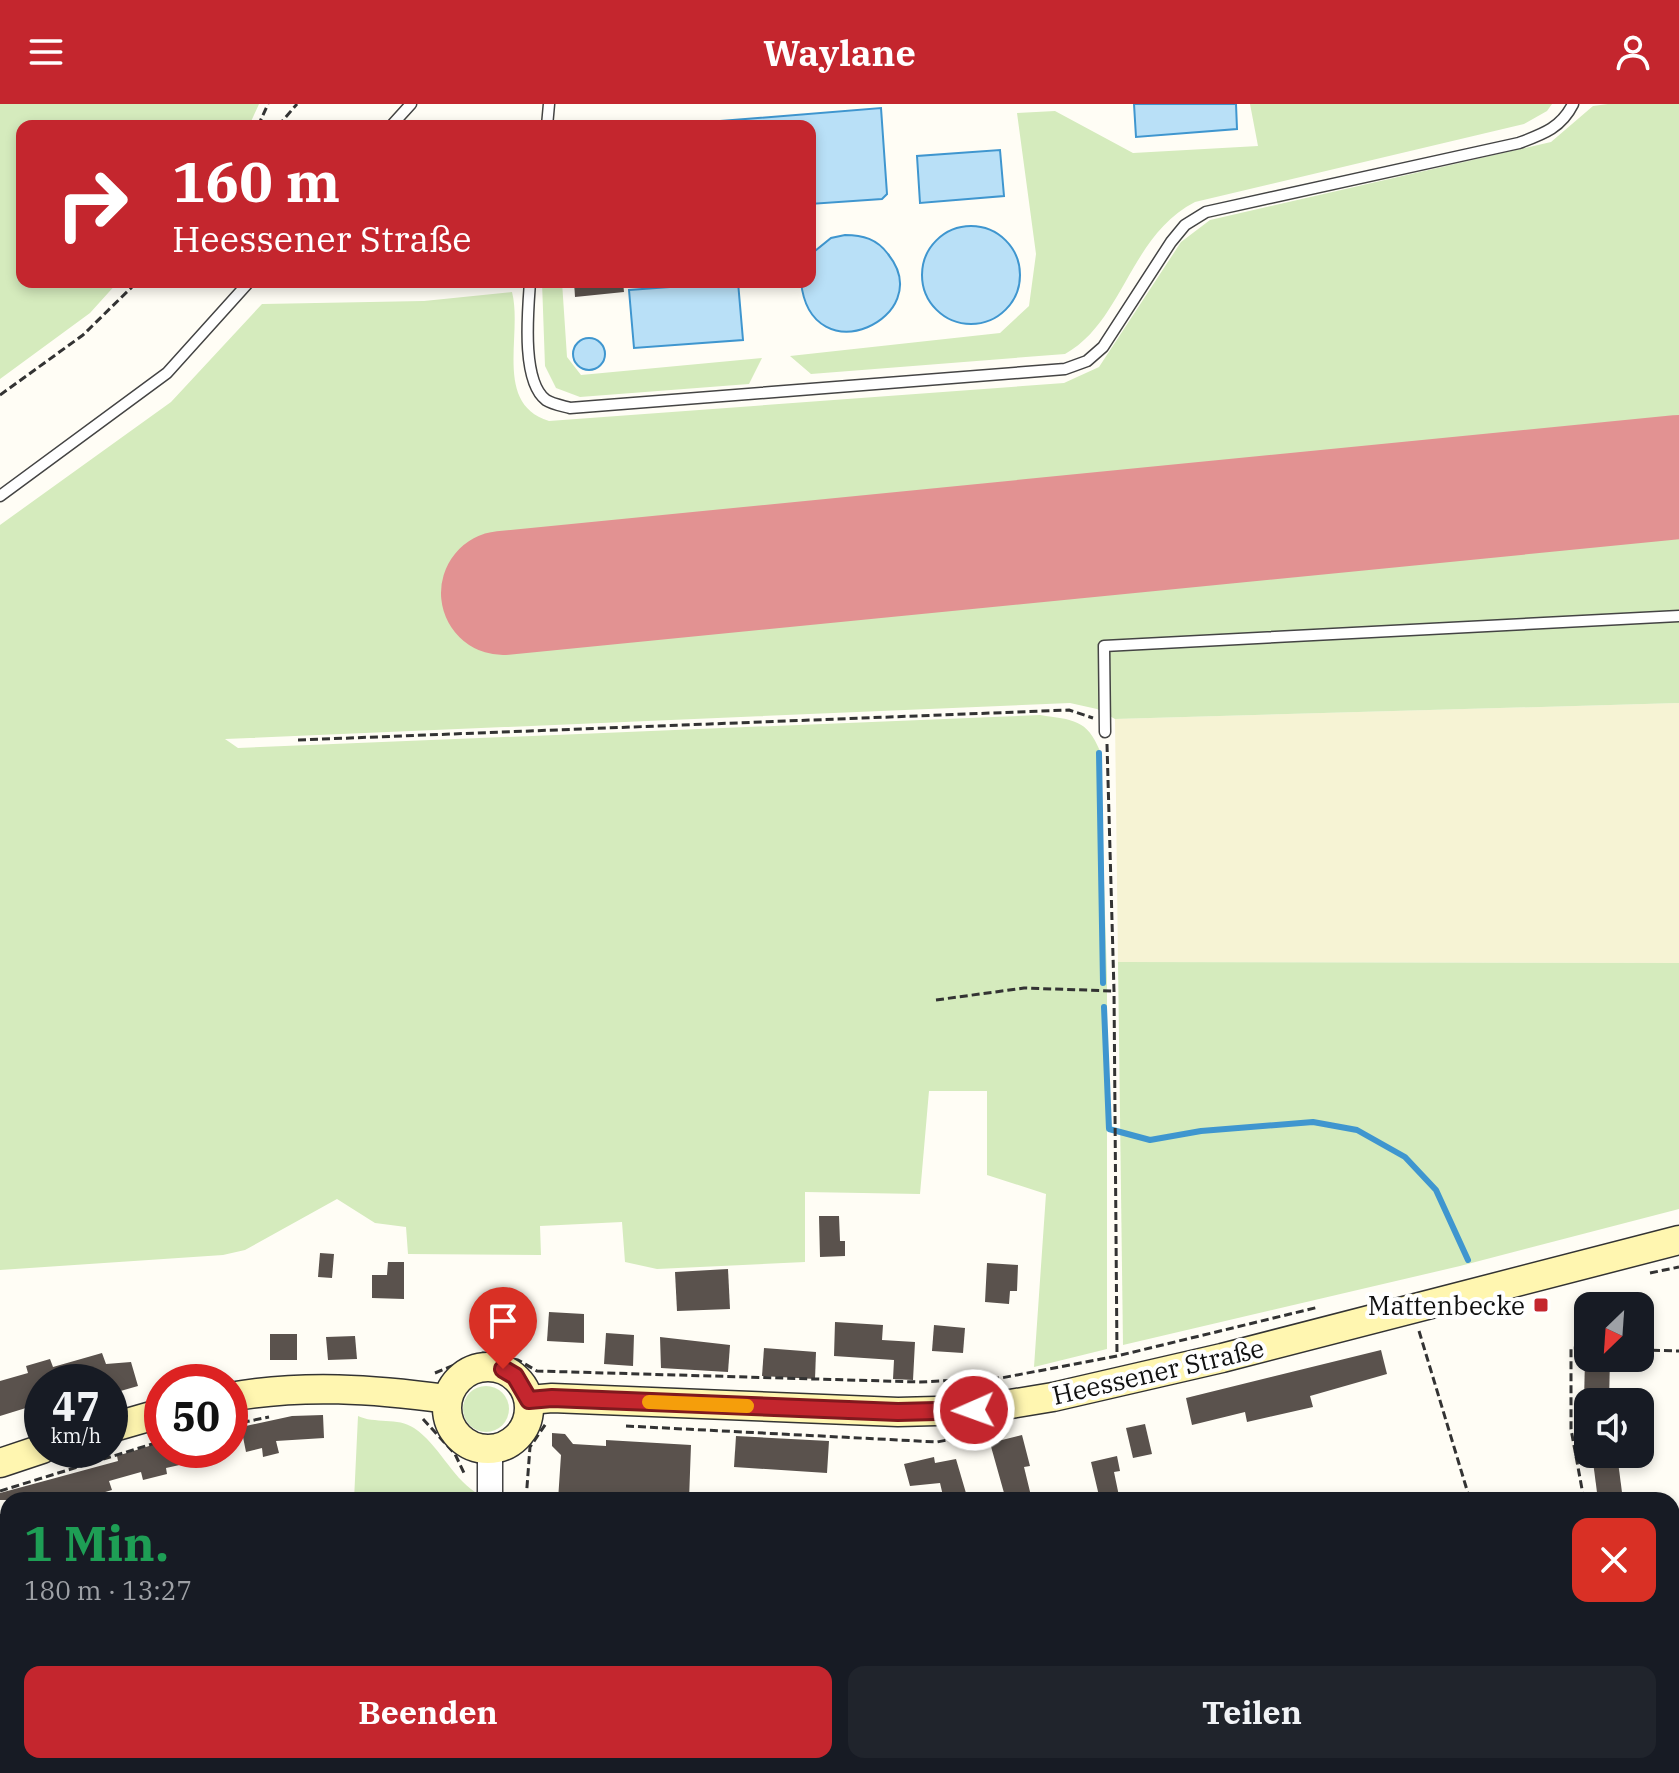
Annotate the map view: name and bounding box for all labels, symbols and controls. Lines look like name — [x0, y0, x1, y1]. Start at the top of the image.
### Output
text: Waylane — [763, 29, 916, 76]
icon: menu — [24, 30, 68, 74]
icon: person — [1611, 30, 1655, 74]
text: 160 m — [172, 145, 340, 217]
icon: right — [40, 152, 144, 256]
text: Heessener Straße — [172, 215, 472, 262]
pin — [469, 1287, 537, 1369]
place label: Mattenbecke — [1368, 1288, 1525, 1322]
north arrow — [1574, 1292, 1654, 1372]
map controls — [1574, 1292, 1654, 1468]
marker: Mattenbecke — [1532, 1296, 1550, 1314]
icon: arrive — [481, 1299, 525, 1343]
street label: Heessener Straße — [1049, 1330, 1267, 1412]
speed limit sign: 50 — [144, 1364, 248, 1468]
position arrow — [932, 1368, 1016, 1452]
text: 47 — [52, 1380, 100, 1432]
button: sound — [1574, 1388, 1654, 1468]
text: km/h — [51, 1422, 101, 1449]
text: 1 Min. — [24, 1512, 169, 1574]
button: close — [1572, 1518, 1656, 1602]
text: 180 m · 13:27 — [24, 1573, 192, 1607]
button: Beenden — [24, 1666, 832, 1758]
button: Teilen — [848, 1666, 1656, 1758]

